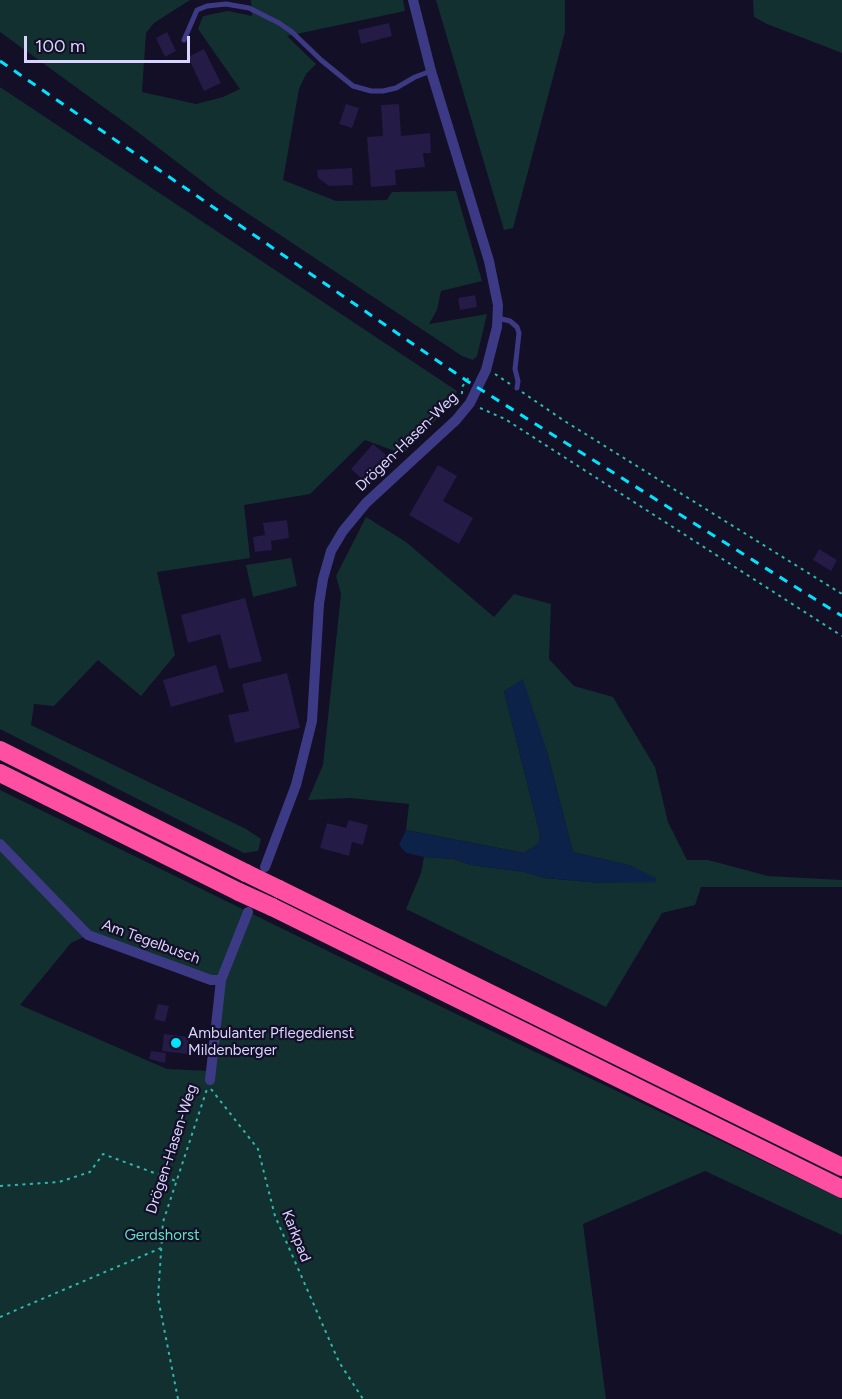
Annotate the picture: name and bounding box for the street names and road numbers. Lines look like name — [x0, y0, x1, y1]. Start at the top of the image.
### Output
street label: Drögen-Hasen-Weg — [352, 389, 462, 495]
street label: Am Tegelbusch — [99, 916, 203, 968]
street label: Drögen-Hasen-Weg — [143, 1082, 201, 1216]
street label: Karkpad — [277, 1207, 315, 1265]

